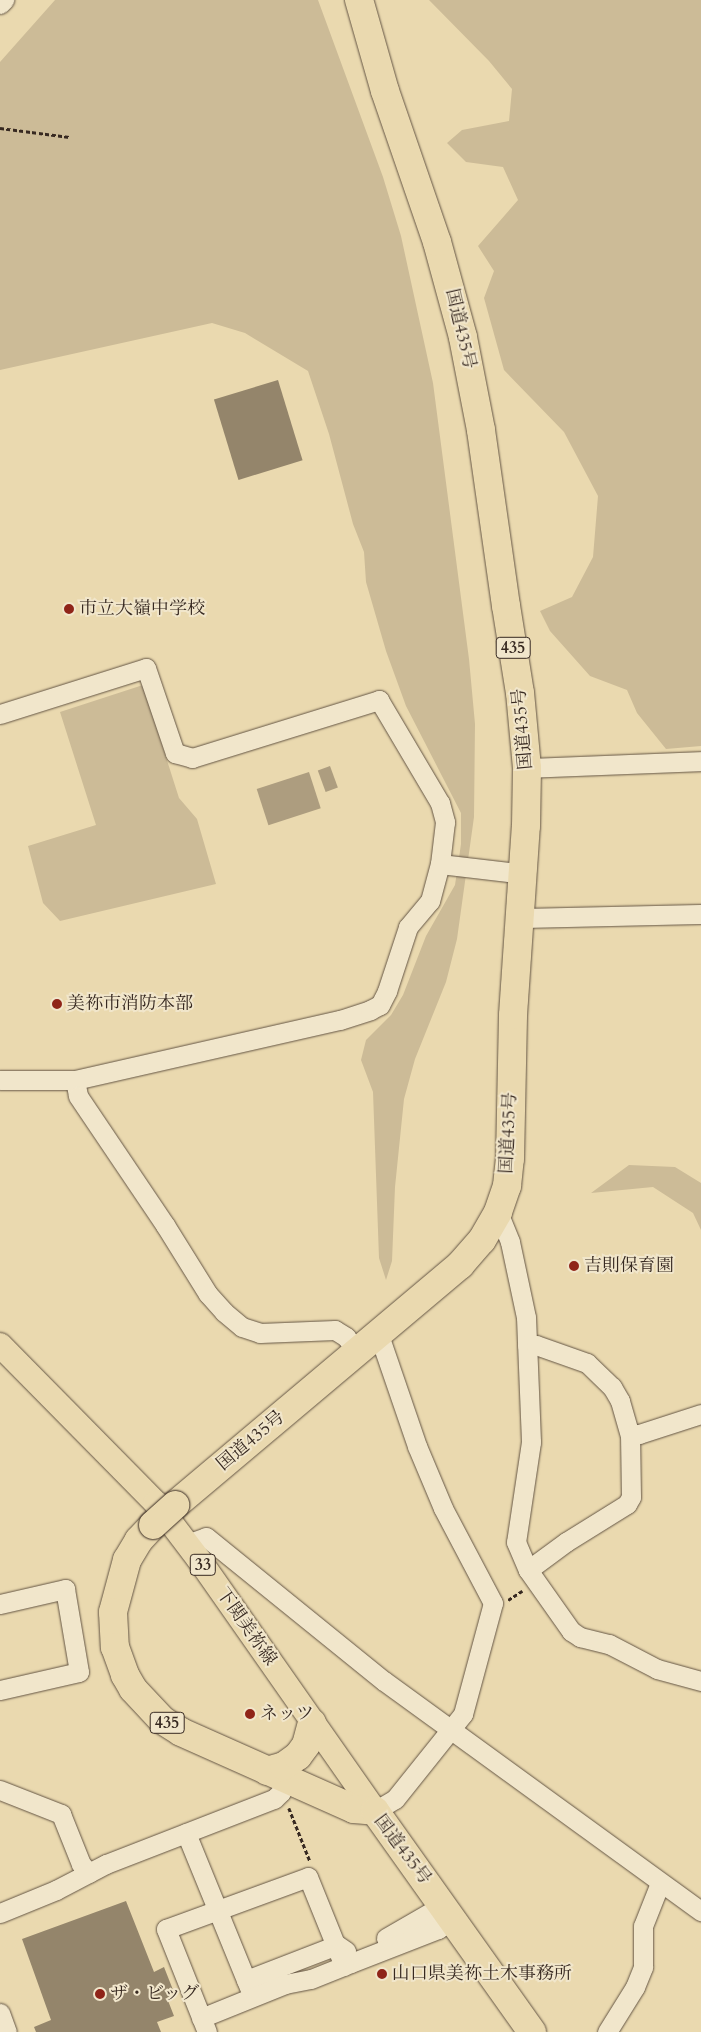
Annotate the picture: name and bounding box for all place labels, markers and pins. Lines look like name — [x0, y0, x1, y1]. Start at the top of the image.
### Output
place label: 市立大嶺中学校 — [79, 598, 205, 620]
marker: 市立大嶺中学校 — [63, 603, 75, 615]
place label: 美祢市消防本部 — [67, 993, 193, 1015]
marker: 美祢市消防本部 — [51, 998, 63, 1010]
place label: 吉則保育園 — [584, 1255, 674, 1277]
marker: 吉則保育園 — [568, 1260, 580, 1272]
place label: ネッツ — [260, 1703, 314, 1725]
marker: ネッツ — [244, 1708, 256, 1720]
place label: 山口県美祢土木事務所 — [392, 1963, 572, 1985]
marker: 山口県美祢土木事務所 — [376, 1968, 388, 1980]
place label: ザ・ビッグ — [110, 1983, 200, 2005]
marker: ザ・ビッグ — [94, 1988, 106, 2000]

